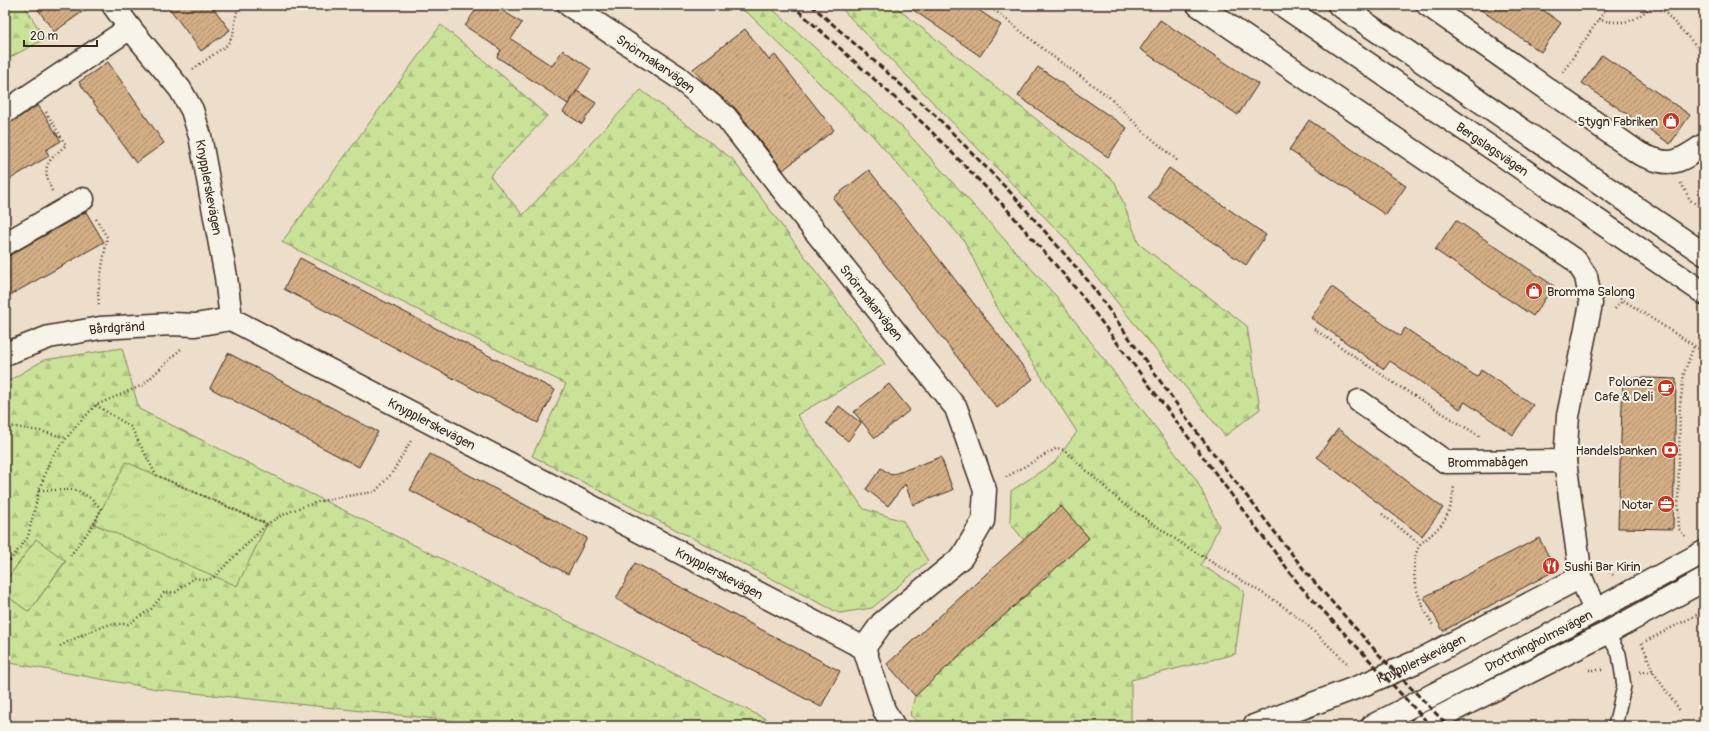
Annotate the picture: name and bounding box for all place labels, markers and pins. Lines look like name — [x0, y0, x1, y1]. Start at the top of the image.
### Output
shop icon: Stygn Fabriken — [1661, 111, 1681, 131]
place label: Stygn Fabriken — [1578, 114, 1658, 130]
shop icon: Bromma Salong — [1524, 281, 1544, 301]
place label: Bromma Salong — [1547, 284, 1635, 300]
place label: Polonez Cafe & Deli — [1594, 374, 1653, 405]
cafe icon: Polonez Cafe & Deli — [1656, 378, 1676, 398]
bank icon: Handelsbanken — [1660, 440, 1680, 460]
place label: Handelsbanken — [1576, 443, 1657, 459]
office icon: Notar — [1656, 494, 1676, 514]
place label: Notar — [1621, 497, 1653, 513]
restaurant icon: Sushi Bar Kirin — [1541, 556, 1561, 576]
place label: Sushi Bar Kirin — [1564, 559, 1641, 575]

